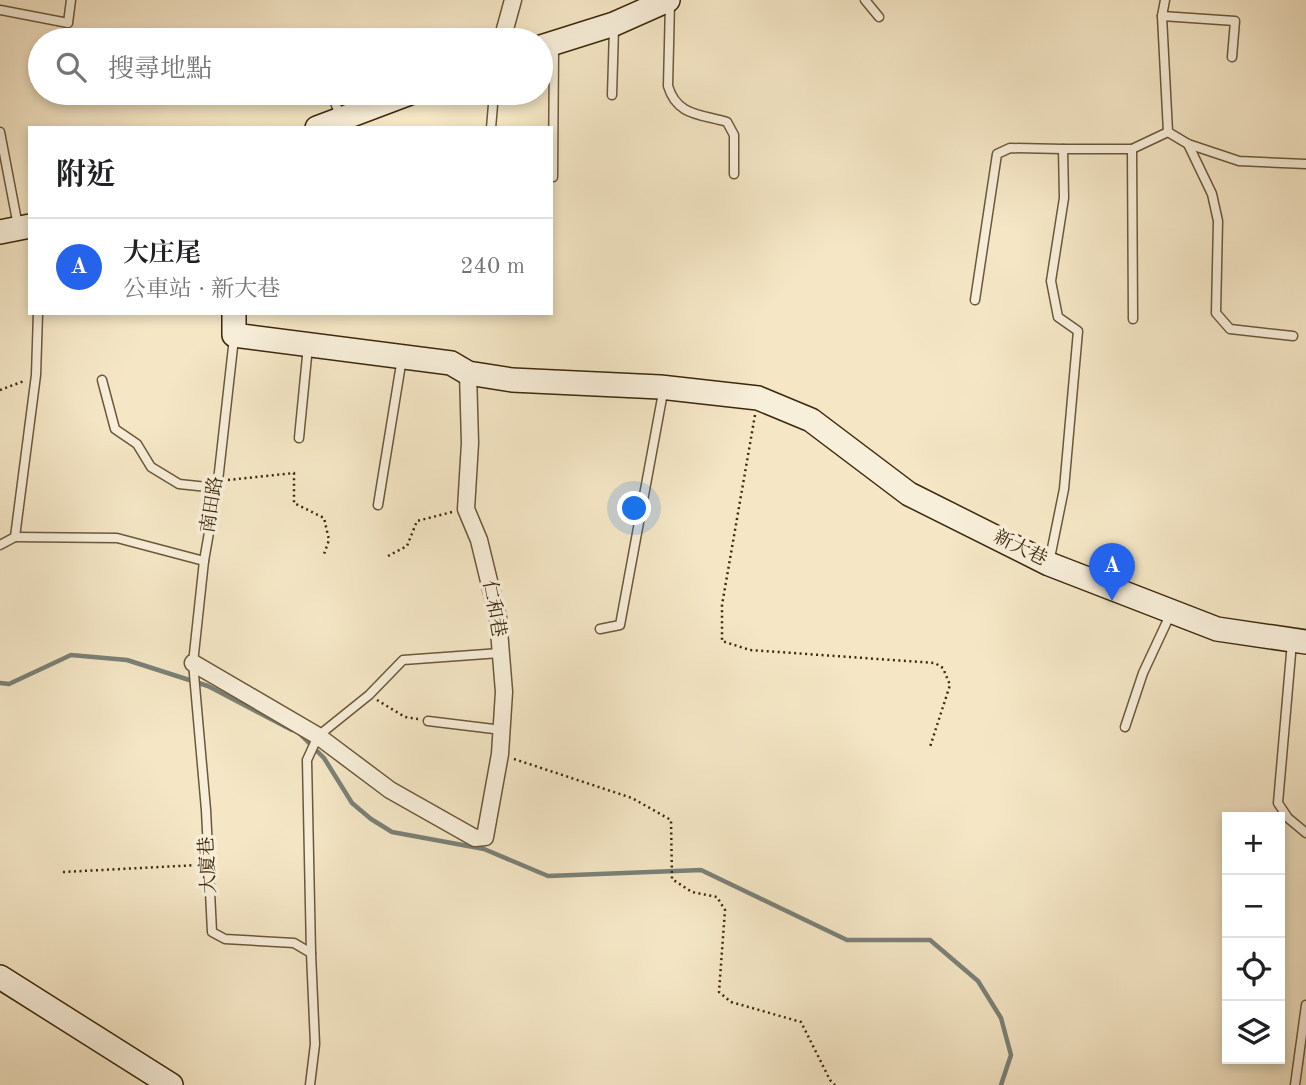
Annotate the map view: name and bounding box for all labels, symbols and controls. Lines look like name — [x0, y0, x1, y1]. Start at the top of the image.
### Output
search box — [28, 28, 553, 105]
icon: search — [52, 48, 90, 86]
text: 搜尋地點 — [108, 57, 212, 83]
text: 附近 — [56, 161, 116, 191]
text: 大庄尾 — [123, 241, 201, 267]
text: A — [70, 255, 88, 278]
text: 240 m — [460, 255, 525, 278]
text: 公車站 · 新大巷 — [123, 278, 280, 301]
street label: 南田路 — [196, 475, 227, 535]
your location — [617, 491, 651, 525]
street label: 新大巷 — [990, 525, 1051, 570]
pin: A — [1089, 543, 1135, 601]
street label: 仁和巷 — [479, 579, 509, 639]
map controls — [1222, 812, 1285, 1064]
button: + — [1222, 812, 1285, 875]
street label: 大廈巷 — [195, 836, 220, 894]
button: − — [1222, 875, 1285, 938]
button: locate — [1222, 938, 1285, 1001]
button: layers — [1222, 1001, 1285, 1064]

